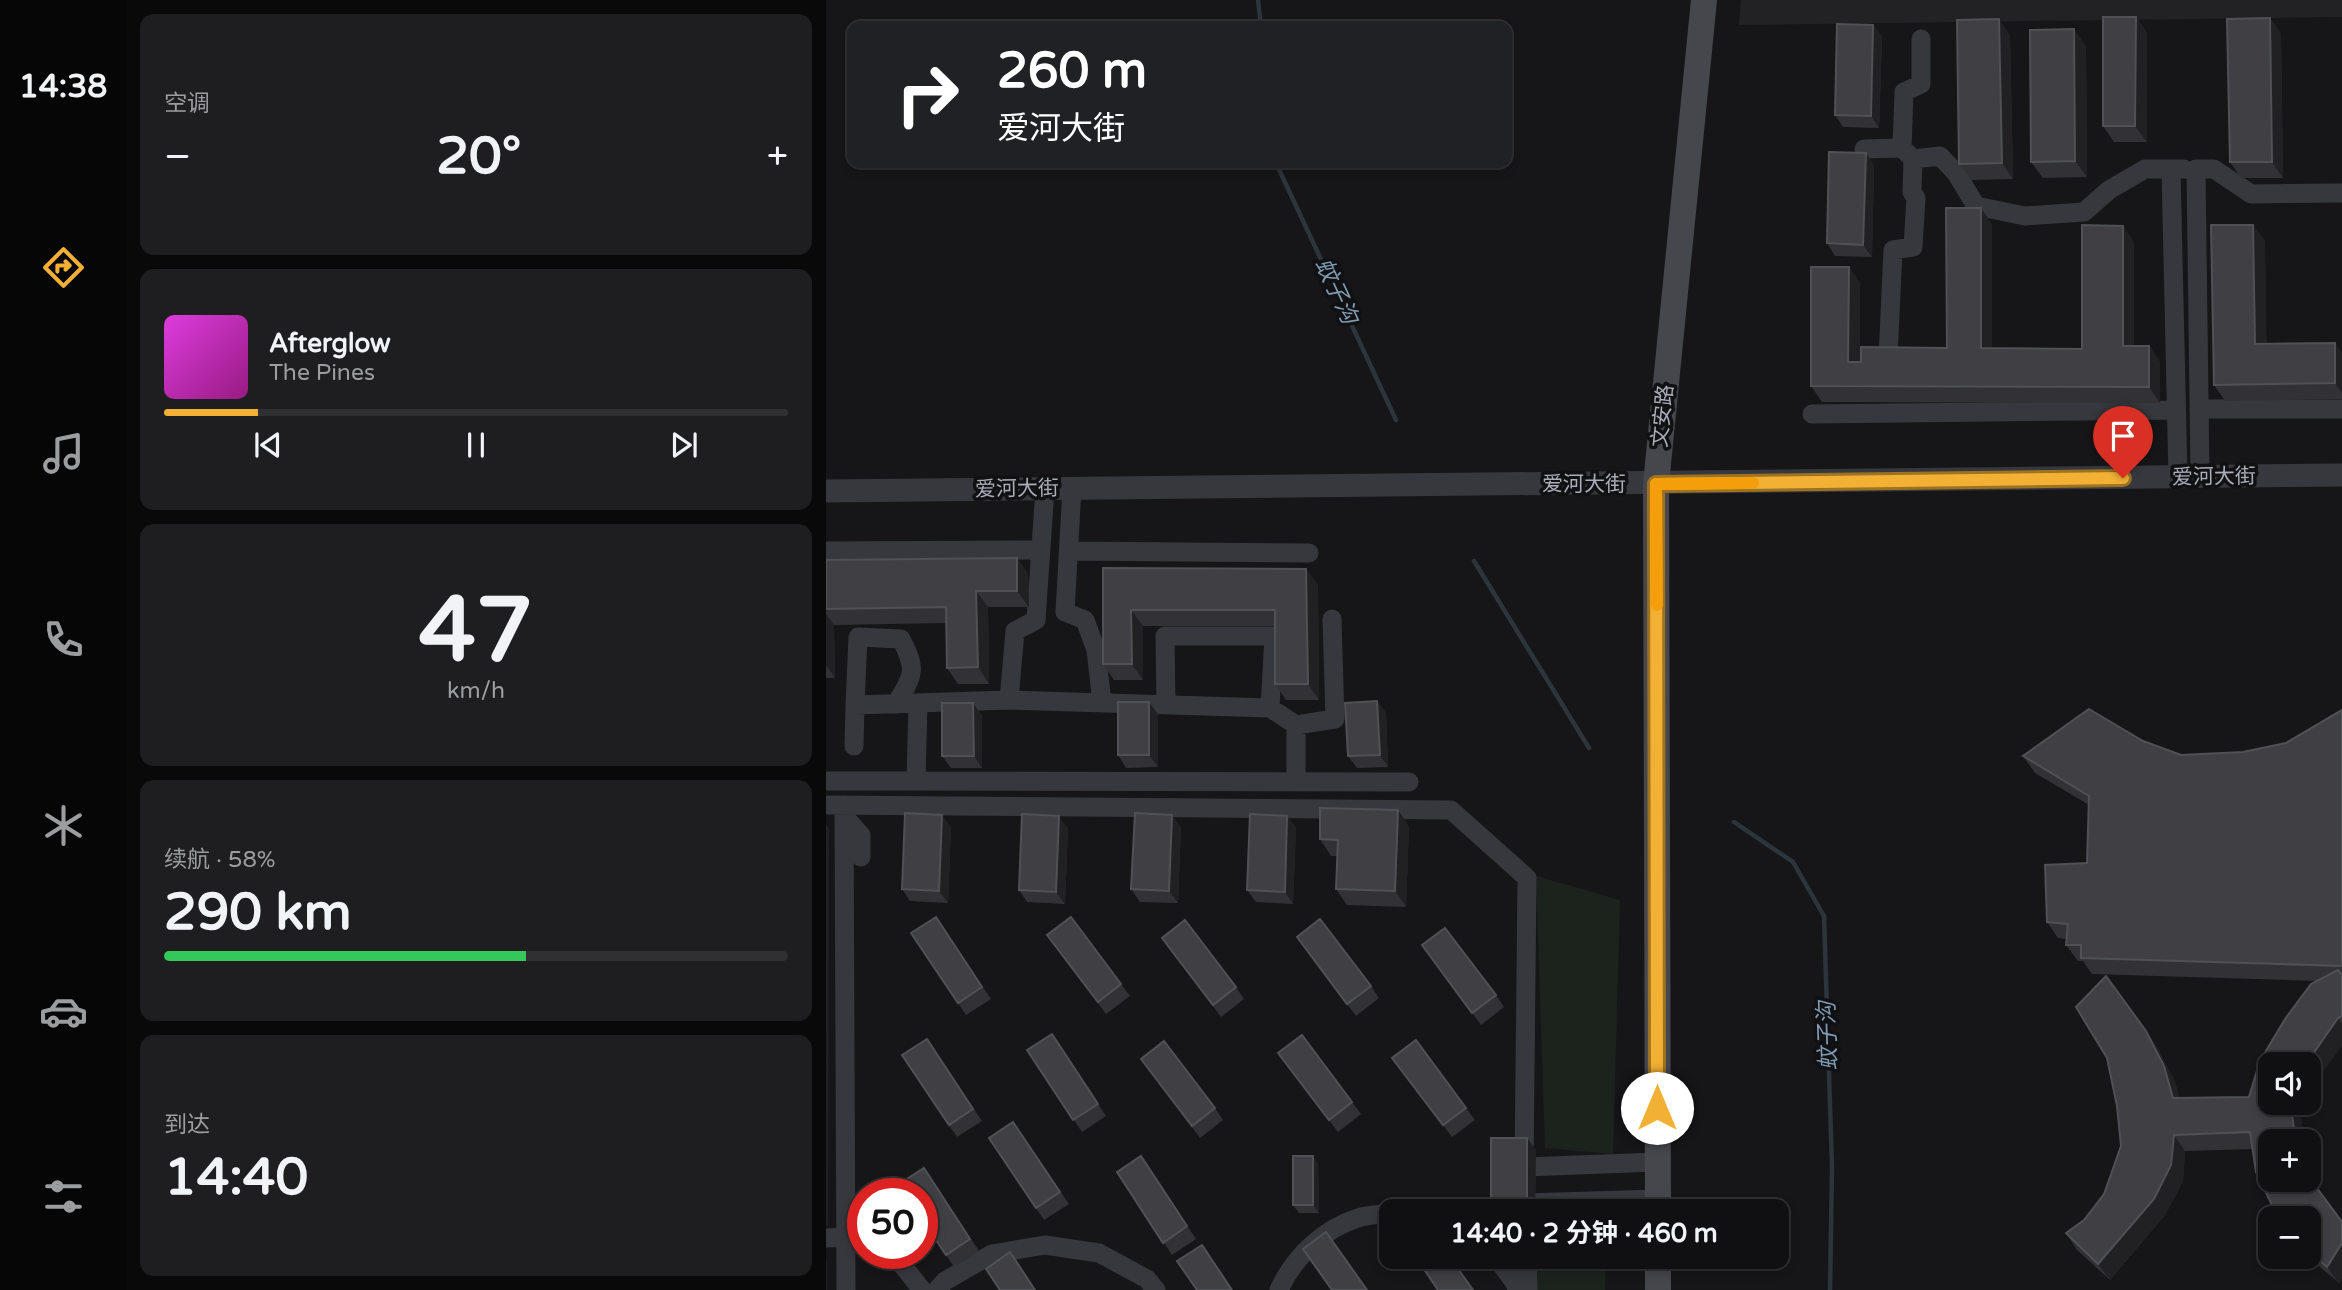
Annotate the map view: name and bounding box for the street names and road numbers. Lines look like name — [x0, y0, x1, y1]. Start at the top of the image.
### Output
street label: 文安路 — [1647, 383, 1679, 449]
street label: 爱河大街 — [2172, 464, 2256, 490]
street label: 爱河大街 — [1542, 472, 1626, 497]
street label: 爱河大街 — [975, 476, 1059, 502]

